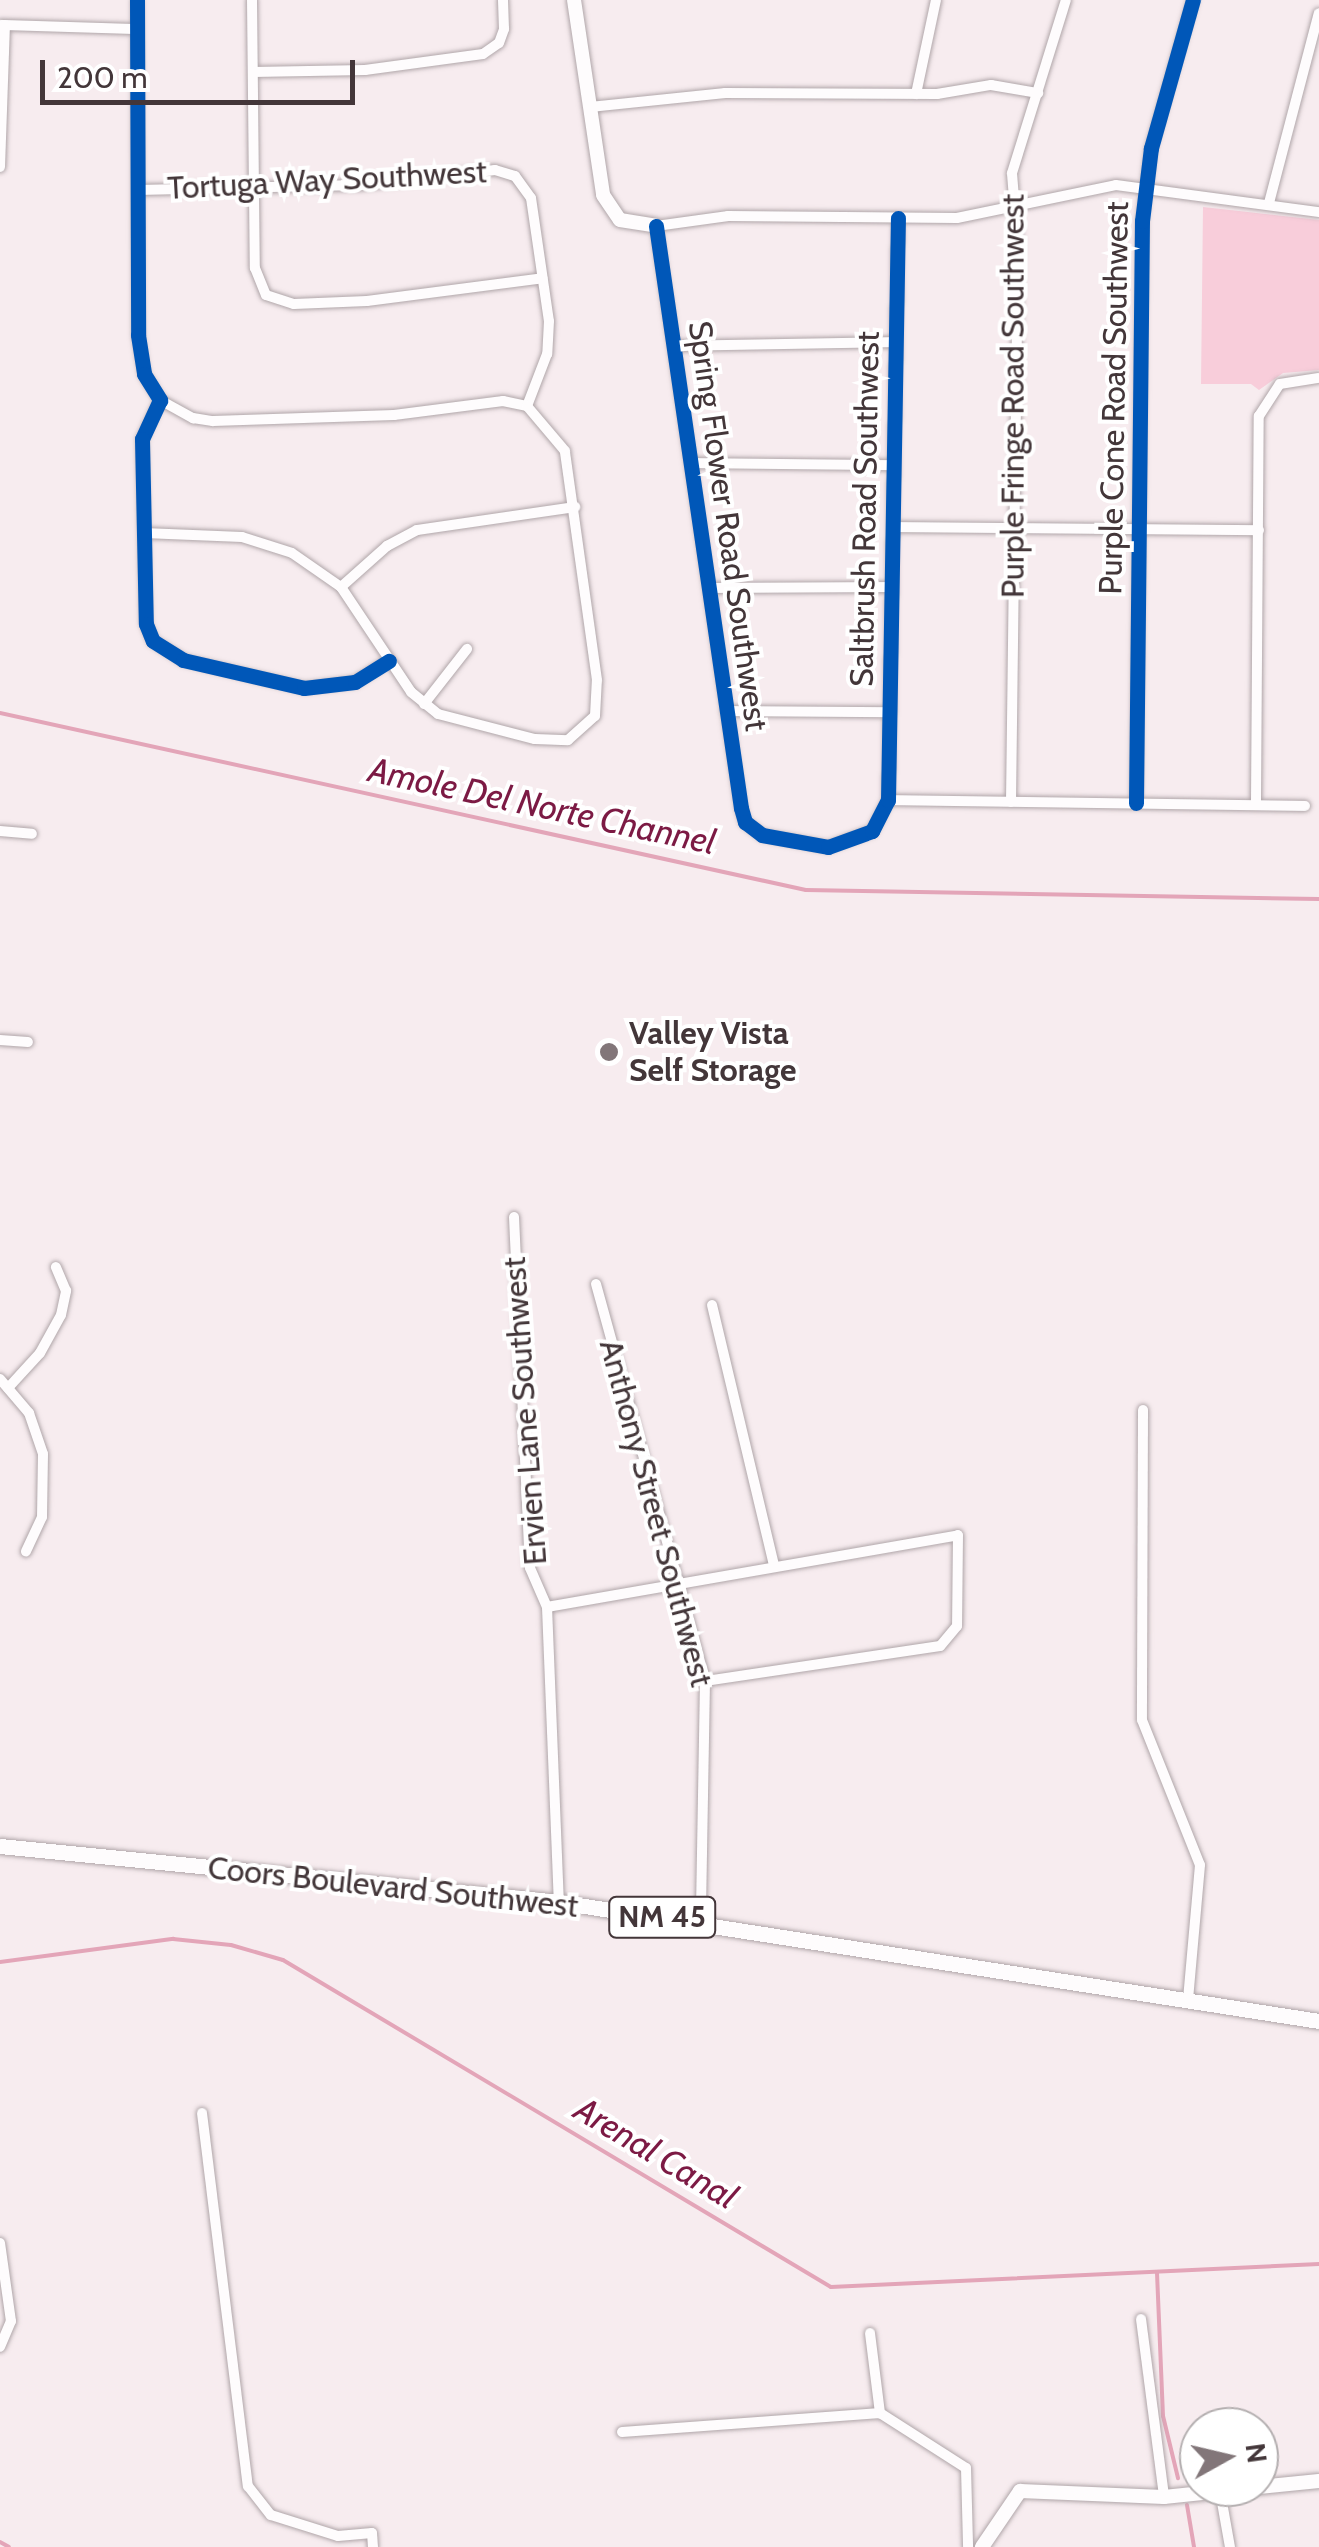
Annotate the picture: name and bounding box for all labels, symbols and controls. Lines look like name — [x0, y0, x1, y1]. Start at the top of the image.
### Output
scale bar — [45, 40, 360, 102]
text: 200 m — [57, 59, 148, 96]
street label: Tortuga Way Southwest — [166, 152, 488, 208]
street label: Purple Fringe Road Southwest — [994, 194, 1032, 598]
street label: Purple Cone Road Southwest — [1091, 201, 1137, 595]
street label: Spring Flower Road Southwest — [680, 319, 776, 733]
street label: Saltbrush Road Southwest — [843, 331, 887, 687]
water label: Amole Del Norte Channel — [365, 749, 719, 863]
place label: Valley Vista Self Storage — [629, 1015, 797, 1090]
marker: Valley Vista Self Storage — [598, 1041, 620, 1063]
street label: Ervien Lane Southwest — [495, 1256, 555, 1566]
street label: Anthony Street Southwest — [591, 1335, 721, 1691]
street label: Coors Boulevard Southwest — [206, 1848, 580, 1926]
road number: NM 45 — [607, 1892, 717, 1942]
water label: Arenal Canal — [567, 2088, 745, 2218]
north arrow — [1179, 2407, 1279, 2507]
text: N — [1239, 2441, 1275, 2465]

